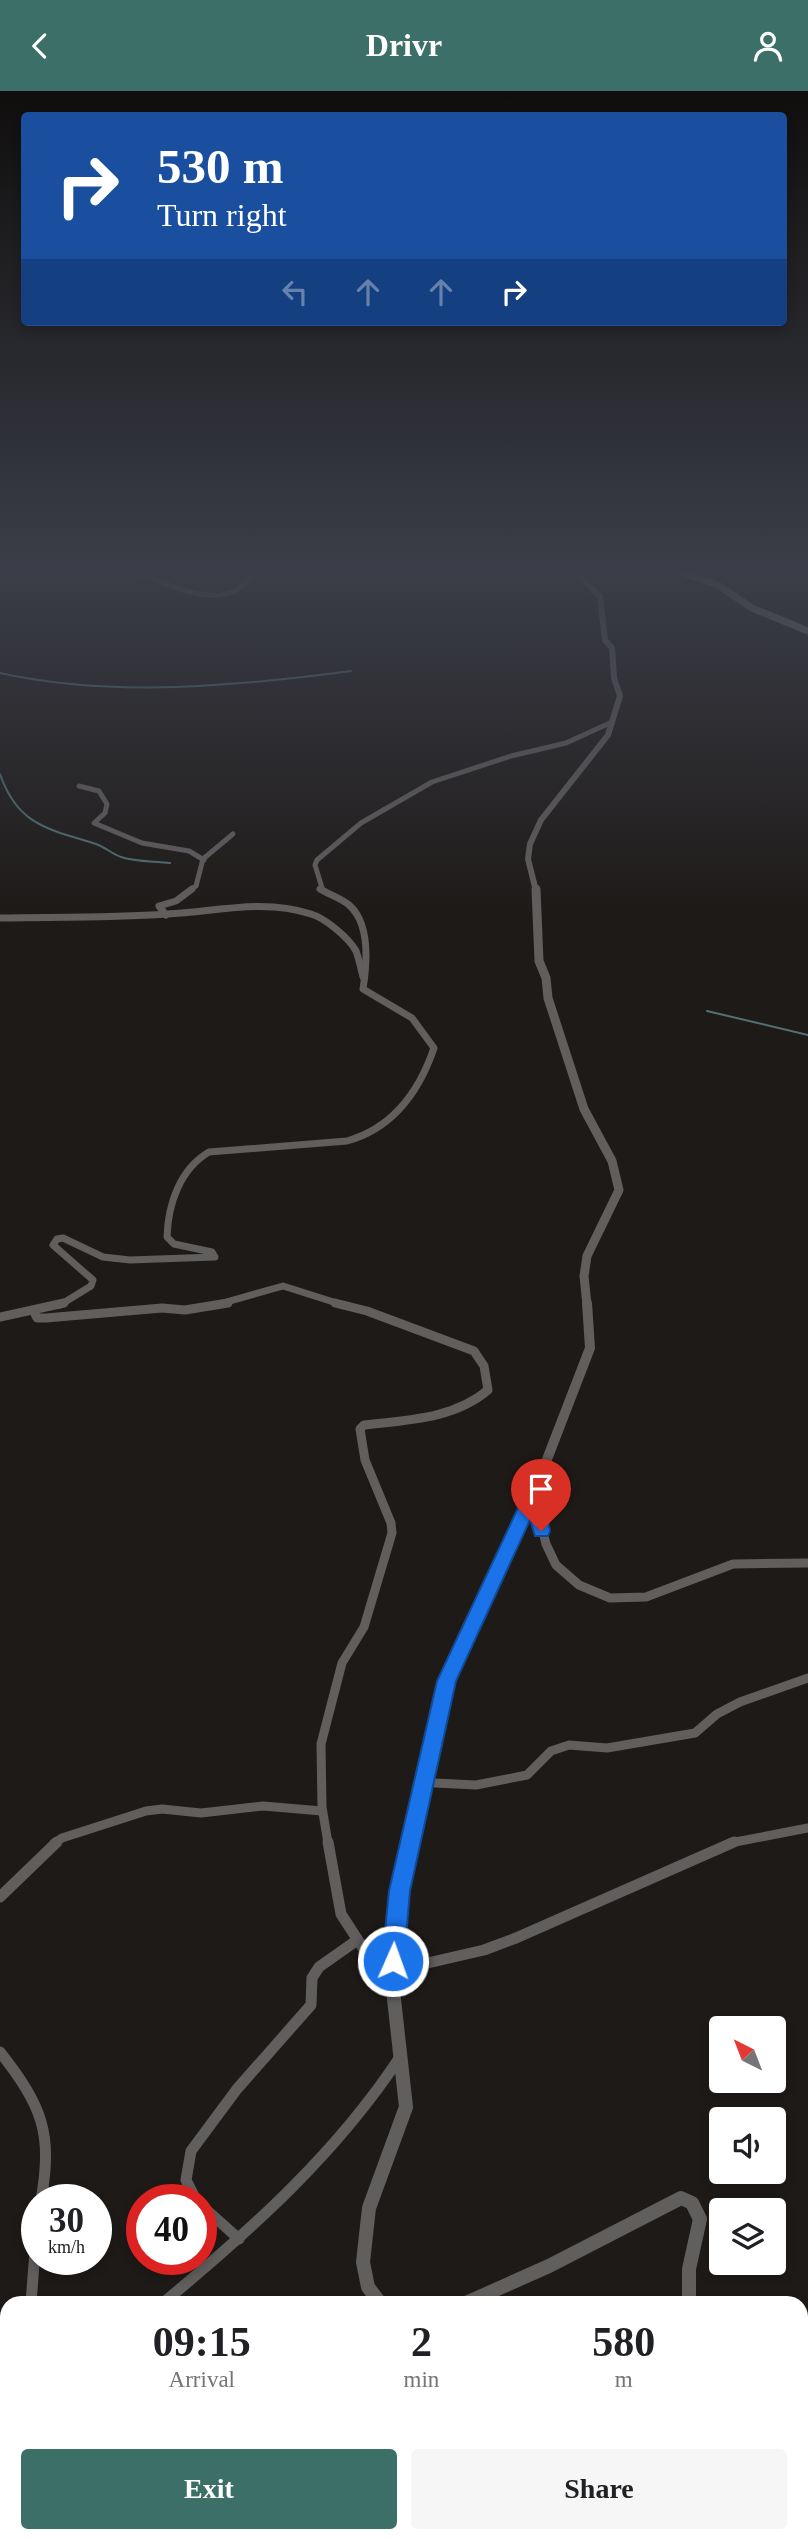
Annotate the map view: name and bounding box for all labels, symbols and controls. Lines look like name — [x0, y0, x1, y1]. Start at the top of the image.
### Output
icon: back — [21, 27, 59, 65]
text: Drivr — [366, 27, 442, 63]
icon: person — [749, 27, 787, 65]
text: 530 m — [157, 139, 284, 194]
icon: right — [42, 140, 133, 231]
text: Turn right — [157, 197, 287, 233]
icon: left — [276, 273, 314, 311]
icon: ahead — [349, 273, 387, 311]
icon: ahead — [422, 273, 460, 311]
icon: right — [495, 273, 533, 311]
pin — [511, 1459, 571, 1531]
icon: arrive — [522, 1470, 560, 1508]
position arrow — [356, 1924, 430, 1998]
north arrow — [709, 2016, 786, 2093]
map controls — [709, 2016, 786, 2275]
button: sound — [709, 2107, 786, 2184]
speed limit sign: 40 — [126, 2184, 217, 2275]
button: layers — [709, 2198, 786, 2275]
text: 30 — [49, 2201, 84, 2240]
text: km/h — [48, 2237, 85, 2257]
text: 09:15 — [153, 2319, 251, 2365]
text: 2 — [411, 2319, 432, 2365]
text: 580 — [592, 2319, 655, 2365]
text: Arrival — [169, 2367, 235, 2392]
text: min — [404, 2367, 439, 2392]
text: m — [615, 2367, 633, 2392]
button: Exit — [21, 2449, 397, 2529]
button: Share — [411, 2449, 787, 2529]

